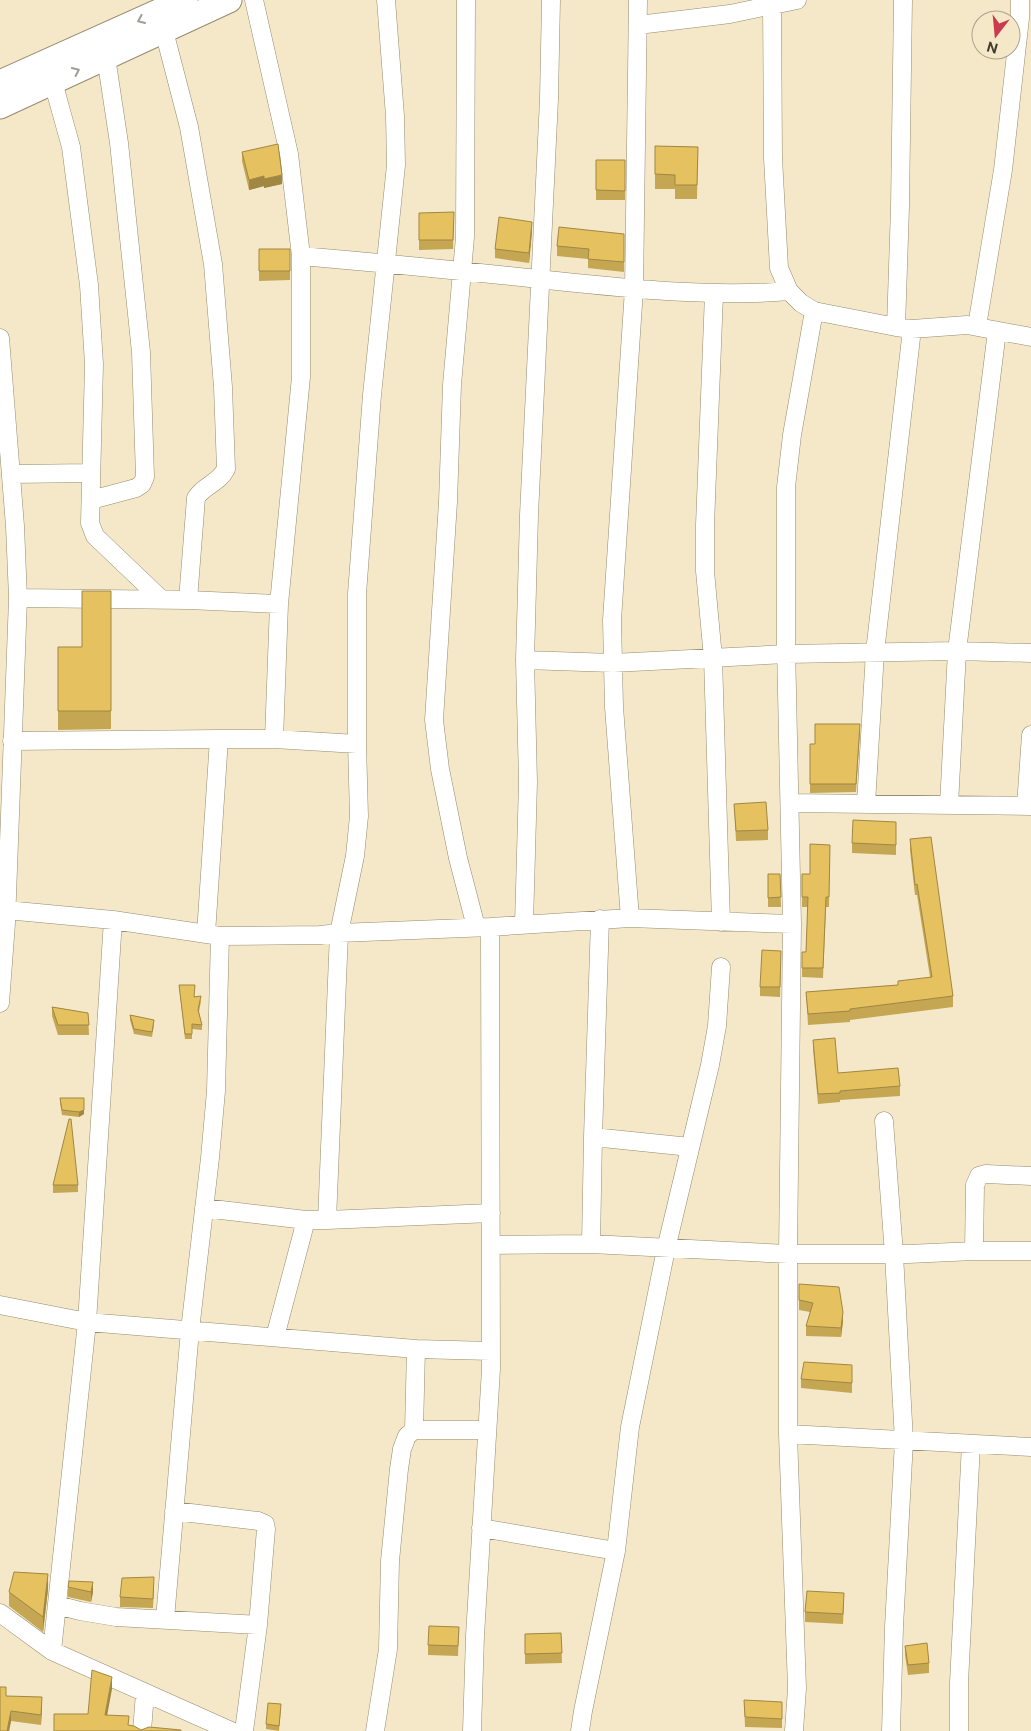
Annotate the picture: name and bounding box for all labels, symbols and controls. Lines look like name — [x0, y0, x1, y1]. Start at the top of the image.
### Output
north arrow — [971, 10, 1021, 60]
one-way arrow — [137, 13, 146, 24]
text: N — [985, 38, 1000, 57]
one-way arrow — [71, 67, 80, 78]

